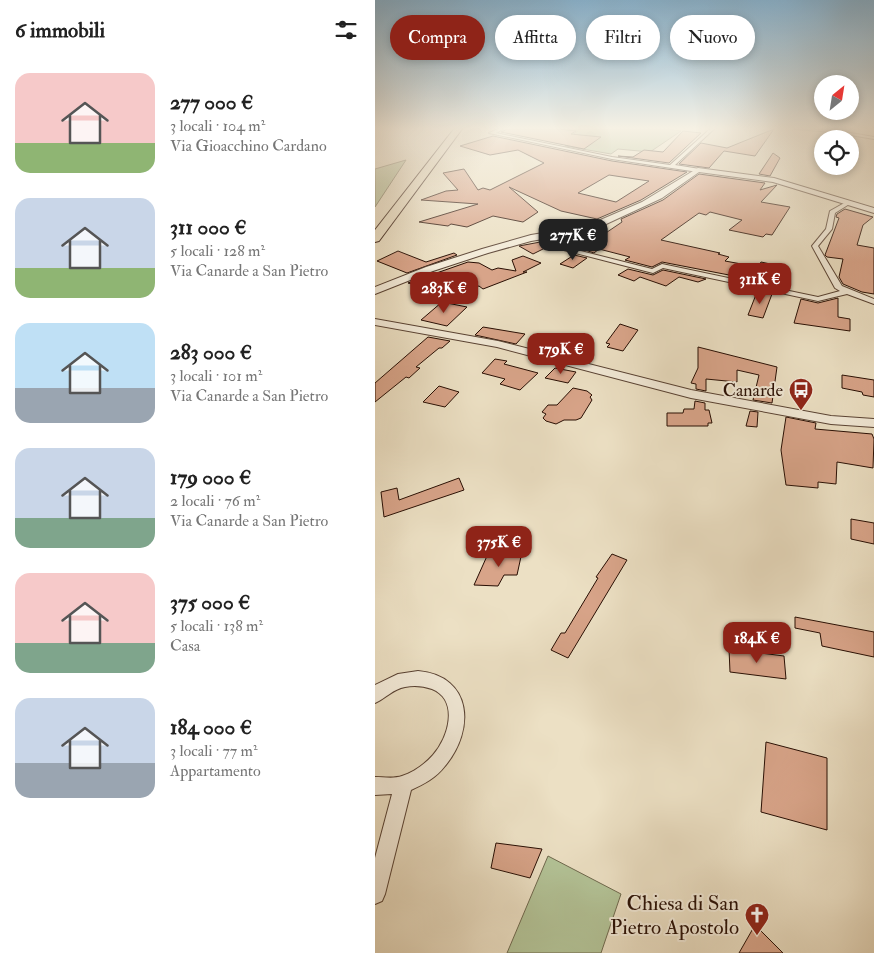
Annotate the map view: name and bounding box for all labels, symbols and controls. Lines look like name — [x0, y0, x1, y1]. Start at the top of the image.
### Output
chip: Compra — [390, 15, 485, 60]
chip: Affitta — [495, 15, 576, 60]
chip: Filtri — [586, 15, 660, 60]
chip: Nuovo — [670, 15, 755, 60]
icon: filters — [332, 16, 360, 44]
text: 6 immobili — [15, 17, 105, 44]
north arrow — [814, 75, 859, 120]
map controls — [814, 75, 859, 175]
text: 277 000 € — [170, 89, 253, 116]
icon: home — [55, 93, 115, 153]
text: 3 locali · 104 m² — [170, 116, 265, 136]
button: locate — [814, 130, 859, 175]
text: Via Gioacchino Cardano — [170, 136, 327, 156]
text: 311 000 € — [170, 214, 246, 241]
icon: home — [55, 218, 115, 278]
pin: 277K € — [532, 218, 614, 261]
text: 277K € — [550, 225, 596, 245]
text: 5 locali · 128 m² — [170, 241, 265, 261]
text: Via Canarde a San Pietro — [170, 261, 328, 281]
pin: 311K € — [719, 262, 801, 305]
text: 311K € — [739, 269, 781, 289]
pin: 283K € — [403, 272, 485, 314]
text: 283K € — [421, 278, 467, 298]
pin: 179K € — [520, 332, 602, 375]
text: 283 000 € — [170, 339, 252, 366]
text: 179K € — [538, 339, 584, 359]
icon: home — [55, 343, 115, 403]
text: 3 locali · 101 m² — [170, 366, 262, 386]
bus stop icon: Canarde — [788, 377, 814, 411]
place label: Canarde — [723, 379, 783, 402]
text: Via Canarde a San Pietro — [170, 386, 328, 406]
text: 179 000 € — [170, 464, 251, 491]
icon: home — [55, 468, 115, 528]
text: 2 locali · 76 m² — [170, 491, 260, 511]
text: Via Canarde a San Pietro — [170, 511, 328, 531]
pin: 375K € — [458, 526, 540, 568]
text: 375K € — [477, 532, 521, 552]
text: 375 000 € — [170, 589, 250, 616]
icon: home — [55, 593, 115, 653]
text: 5 locali · 138 m² — [170, 616, 263, 636]
pin: 184K € — [716, 622, 798, 664]
text: 184K € — [734, 628, 780, 648]
text: Casa — [170, 636, 200, 656]
text: 184 000 € — [170, 714, 252, 741]
icon: home — [55, 718, 115, 778]
text: 3 locali · 77 m² — [170, 741, 257, 761]
text: Appartamento — [170, 761, 261, 781]
place label: Chiesa di San Pietro Apostolo — [610, 890, 739, 941]
church icon: Chiesa di San Pietro Apostolo — [744, 902, 770, 936]

